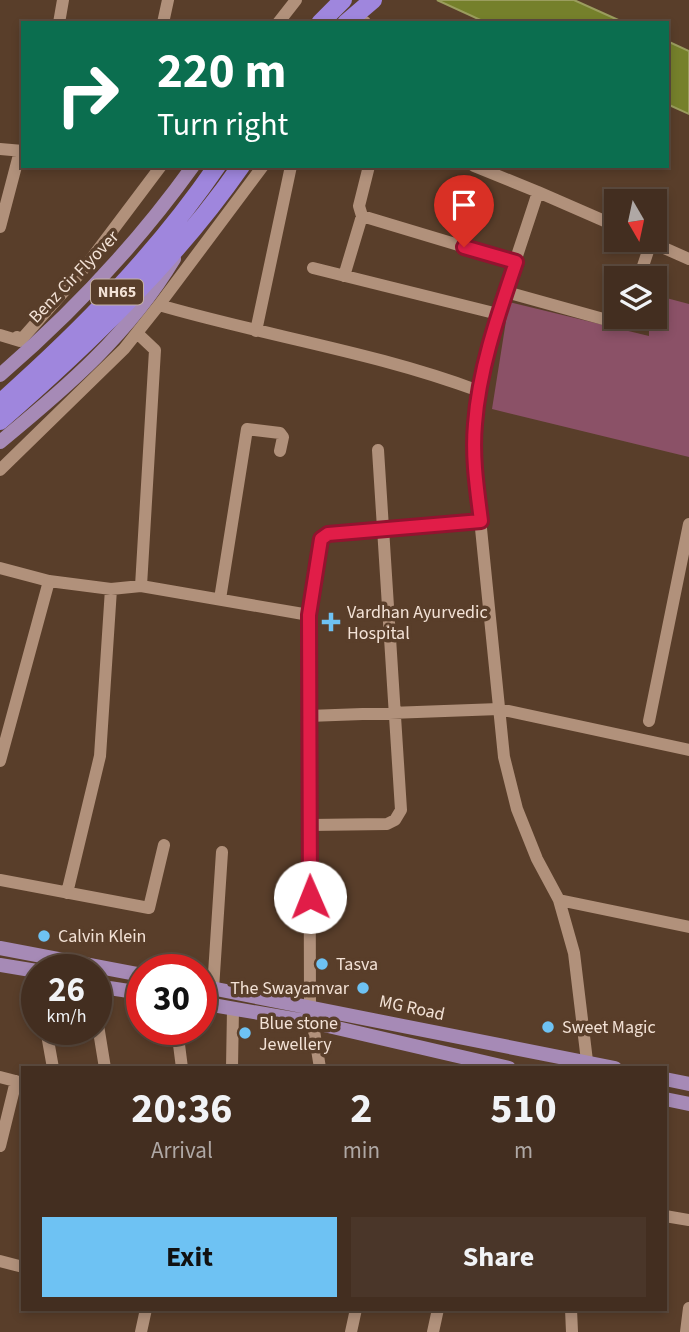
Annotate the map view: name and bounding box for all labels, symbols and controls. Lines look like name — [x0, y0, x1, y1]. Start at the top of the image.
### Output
text: 220 m — [157, 37, 286, 107]
icon: right — [42, 49, 133, 140]
text: Turn right — [157, 102, 288, 148]
pin — [434, 175, 494, 247]
icon: arrive — [445, 186, 483, 224]
north arrow — [604, 189, 667, 252]
map controls — [604, 189, 667, 329]
street label: Benz Cir Flyover — [23, 225, 125, 329]
button: layers — [604, 266, 667, 329]
road number: NH65 — [91, 280, 143, 304]
place label: Vardhan Ayurvedic Hospital — [347, 600, 488, 646]
marker: Vardhan Ayurvedic Hospital — [321, 612, 341, 632]
position arrow — [273, 860, 347, 934]
place label: Calvin Klein — [58, 924, 146, 949]
marker: Calvin Klein — [36, 928, 52, 944]
place label: Tasva — [336, 952, 378, 977]
speed limit sign: 30 — [126, 954, 217, 1045]
marker: Tasva — [314, 956, 330, 972]
text: 26 — [48, 965, 85, 1015]
place label: The Swayamvar — [230, 976, 350, 1001]
marker: The Swayamvar — [355, 980, 371, 996]
street label: MG Road — [377, 989, 447, 1027]
text: km/h — [47, 1004, 86, 1029]
place label: Blue stone Jewellery — [259, 1011, 338, 1057]
place label: Sweet Magic — [562, 1015, 656, 1040]
marker: Sweet Magic — [540, 1019, 556, 1035]
marker: Blue stone Jewellery — [237, 1025, 253, 1041]
text: 20:36 — [131, 1079, 233, 1139]
text: 2 — [350, 1079, 372, 1139]
text: 510 — [490, 1079, 557, 1139]
text: Arrival — [151, 1134, 213, 1167]
text: min — [343, 1134, 380, 1167]
text: m — [514, 1134, 533, 1167]
button: Exit — [42, 1217, 337, 1297]
button: Share — [351, 1217, 646, 1297]

